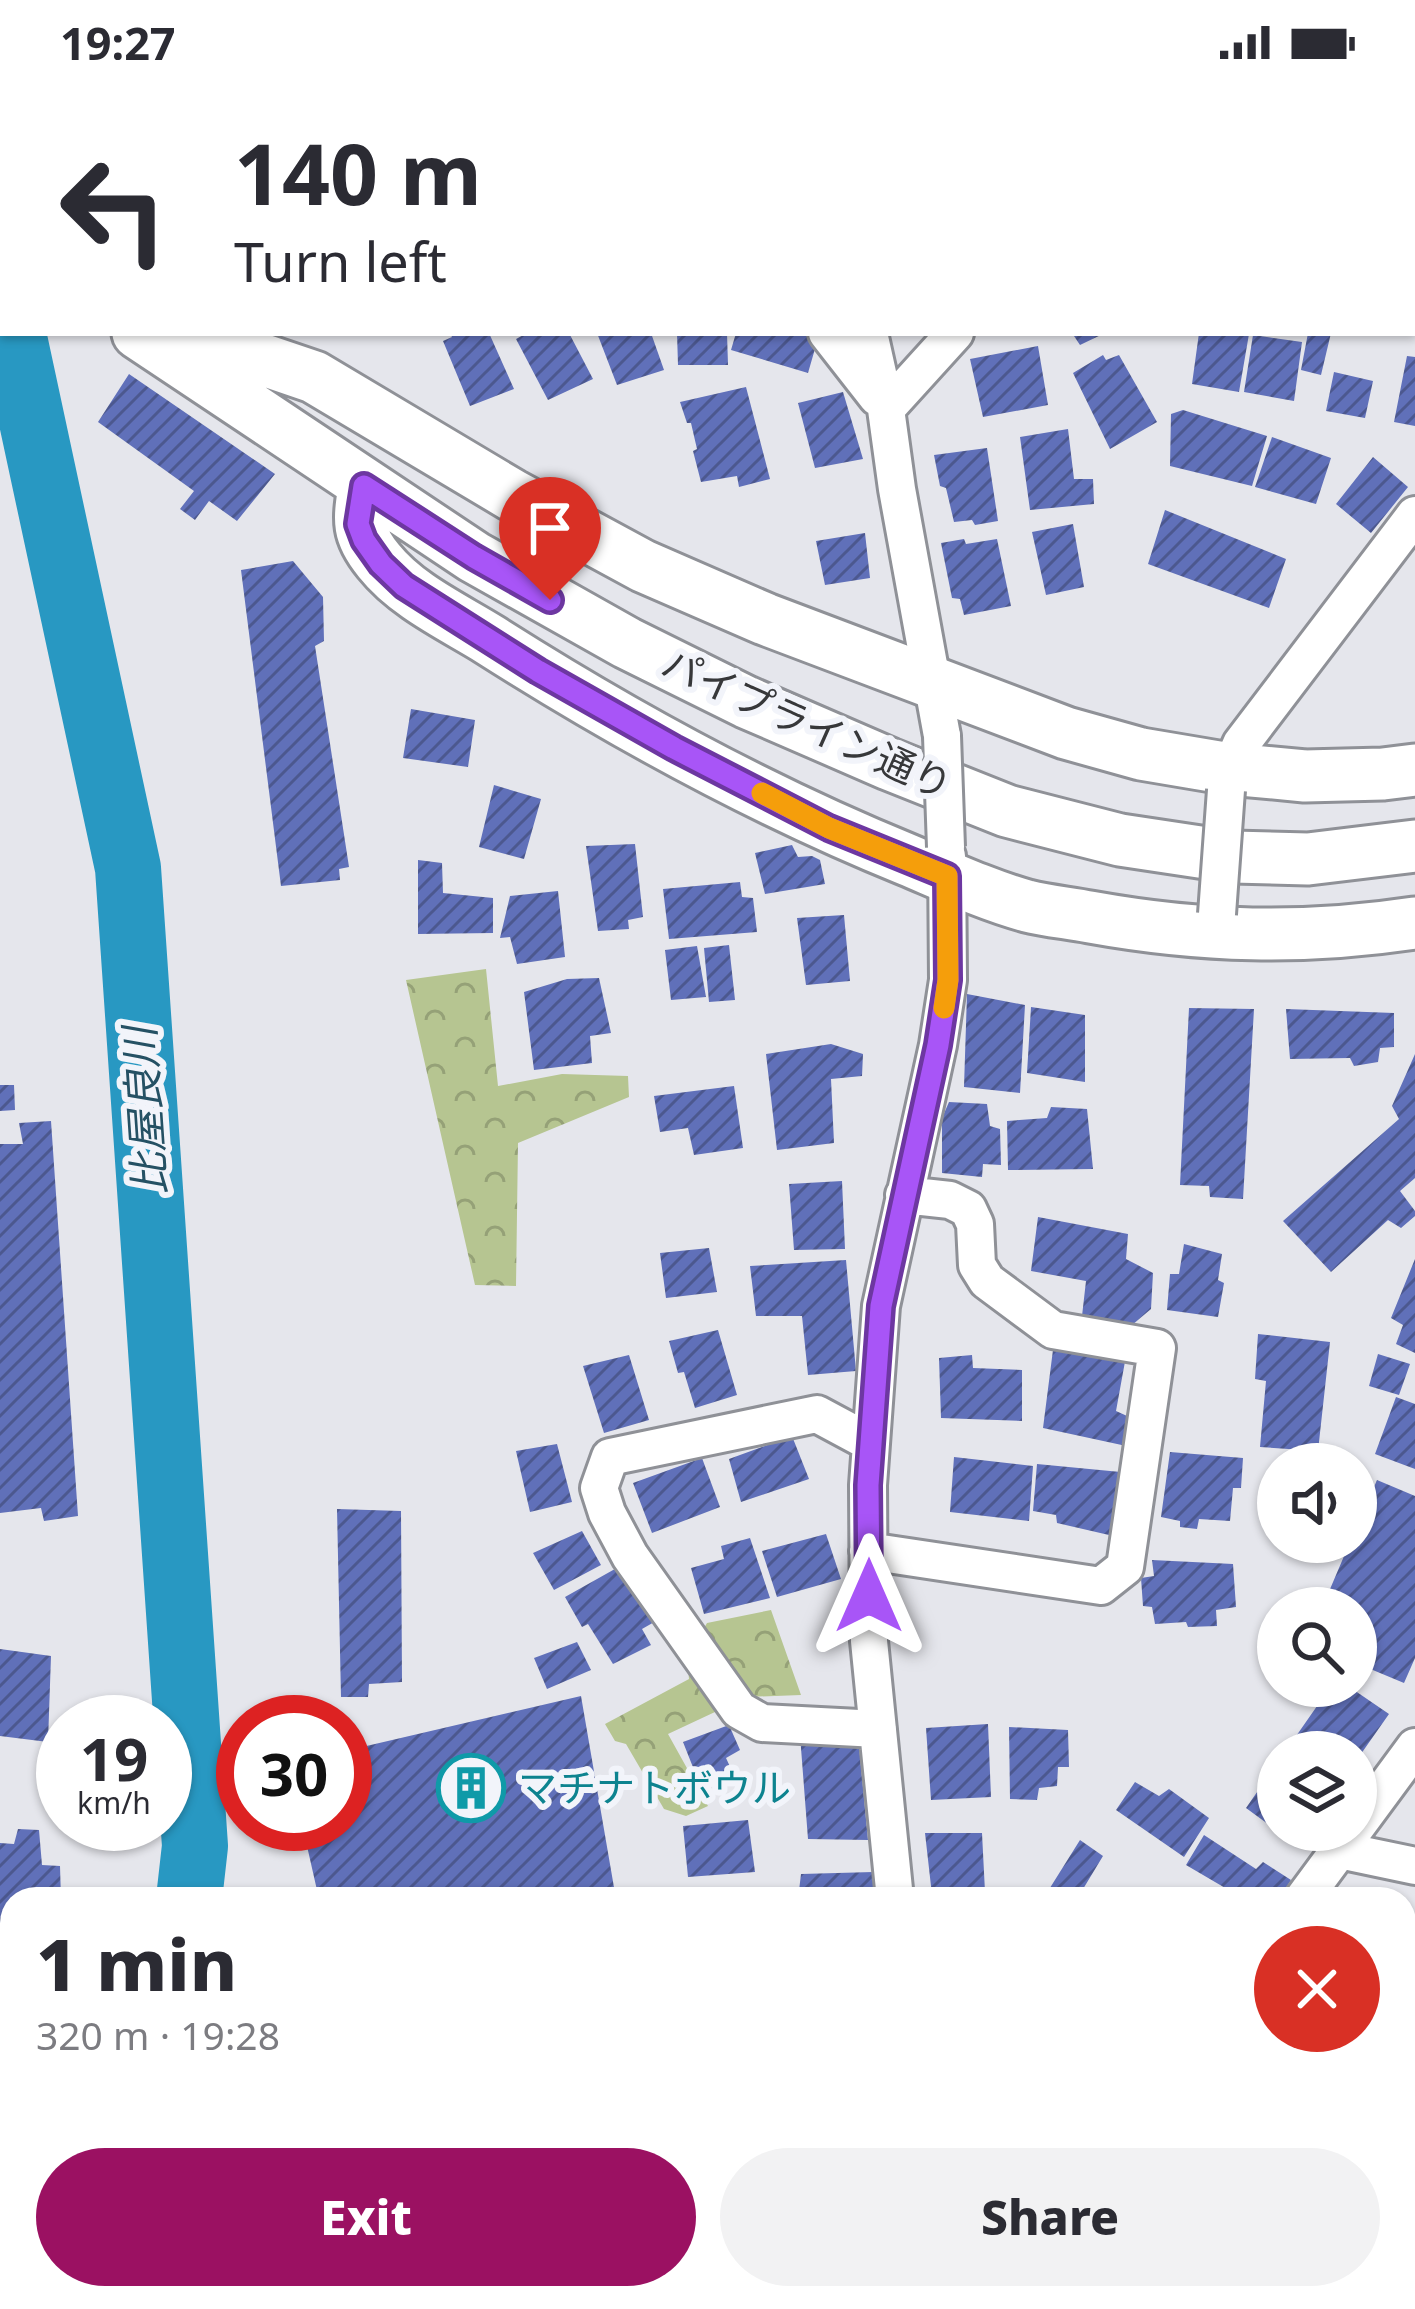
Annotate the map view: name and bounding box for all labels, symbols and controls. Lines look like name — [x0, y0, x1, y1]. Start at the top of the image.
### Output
text: 19:27 — [60, 12, 176, 73]
text: 140 m — [234, 115, 482, 230]
icon: left — [36, 132, 192, 288]
text: Turn left — [234, 224, 447, 298]
pin — [499, 477, 601, 600]
icon: arrive — [517, 495, 583, 561]
street label: パイプライン通り — [654, 635, 961, 810]
water label: 比屋良川 — [109, 1021, 178, 1197]
map controls — [1257, 1443, 1377, 1851]
button: sound — [1257, 1443, 1377, 1563]
position arrow — [806, 1533, 932, 1659]
button: search — [1257, 1587, 1377, 1707]
speed limit sign: 30 — [216, 1695, 372, 1851]
text: 19 — [80, 1717, 148, 1799]
button: layers — [1257, 1731, 1377, 1851]
building icon: マチナトボウル — [436, 1753, 506, 1823]
place label: マチナトボウル — [518, 1760, 791, 1813]
text: km/h — [77, 1782, 151, 1823]
text: 1 min — [36, 1914, 237, 2012]
button: close — [1254, 1926, 1380, 2052]
text: 320 m · 19:28 — [36, 2008, 280, 2061]
button: Exit — [36, 2148, 696, 2286]
button: Share — [720, 2148, 1380, 2286]

